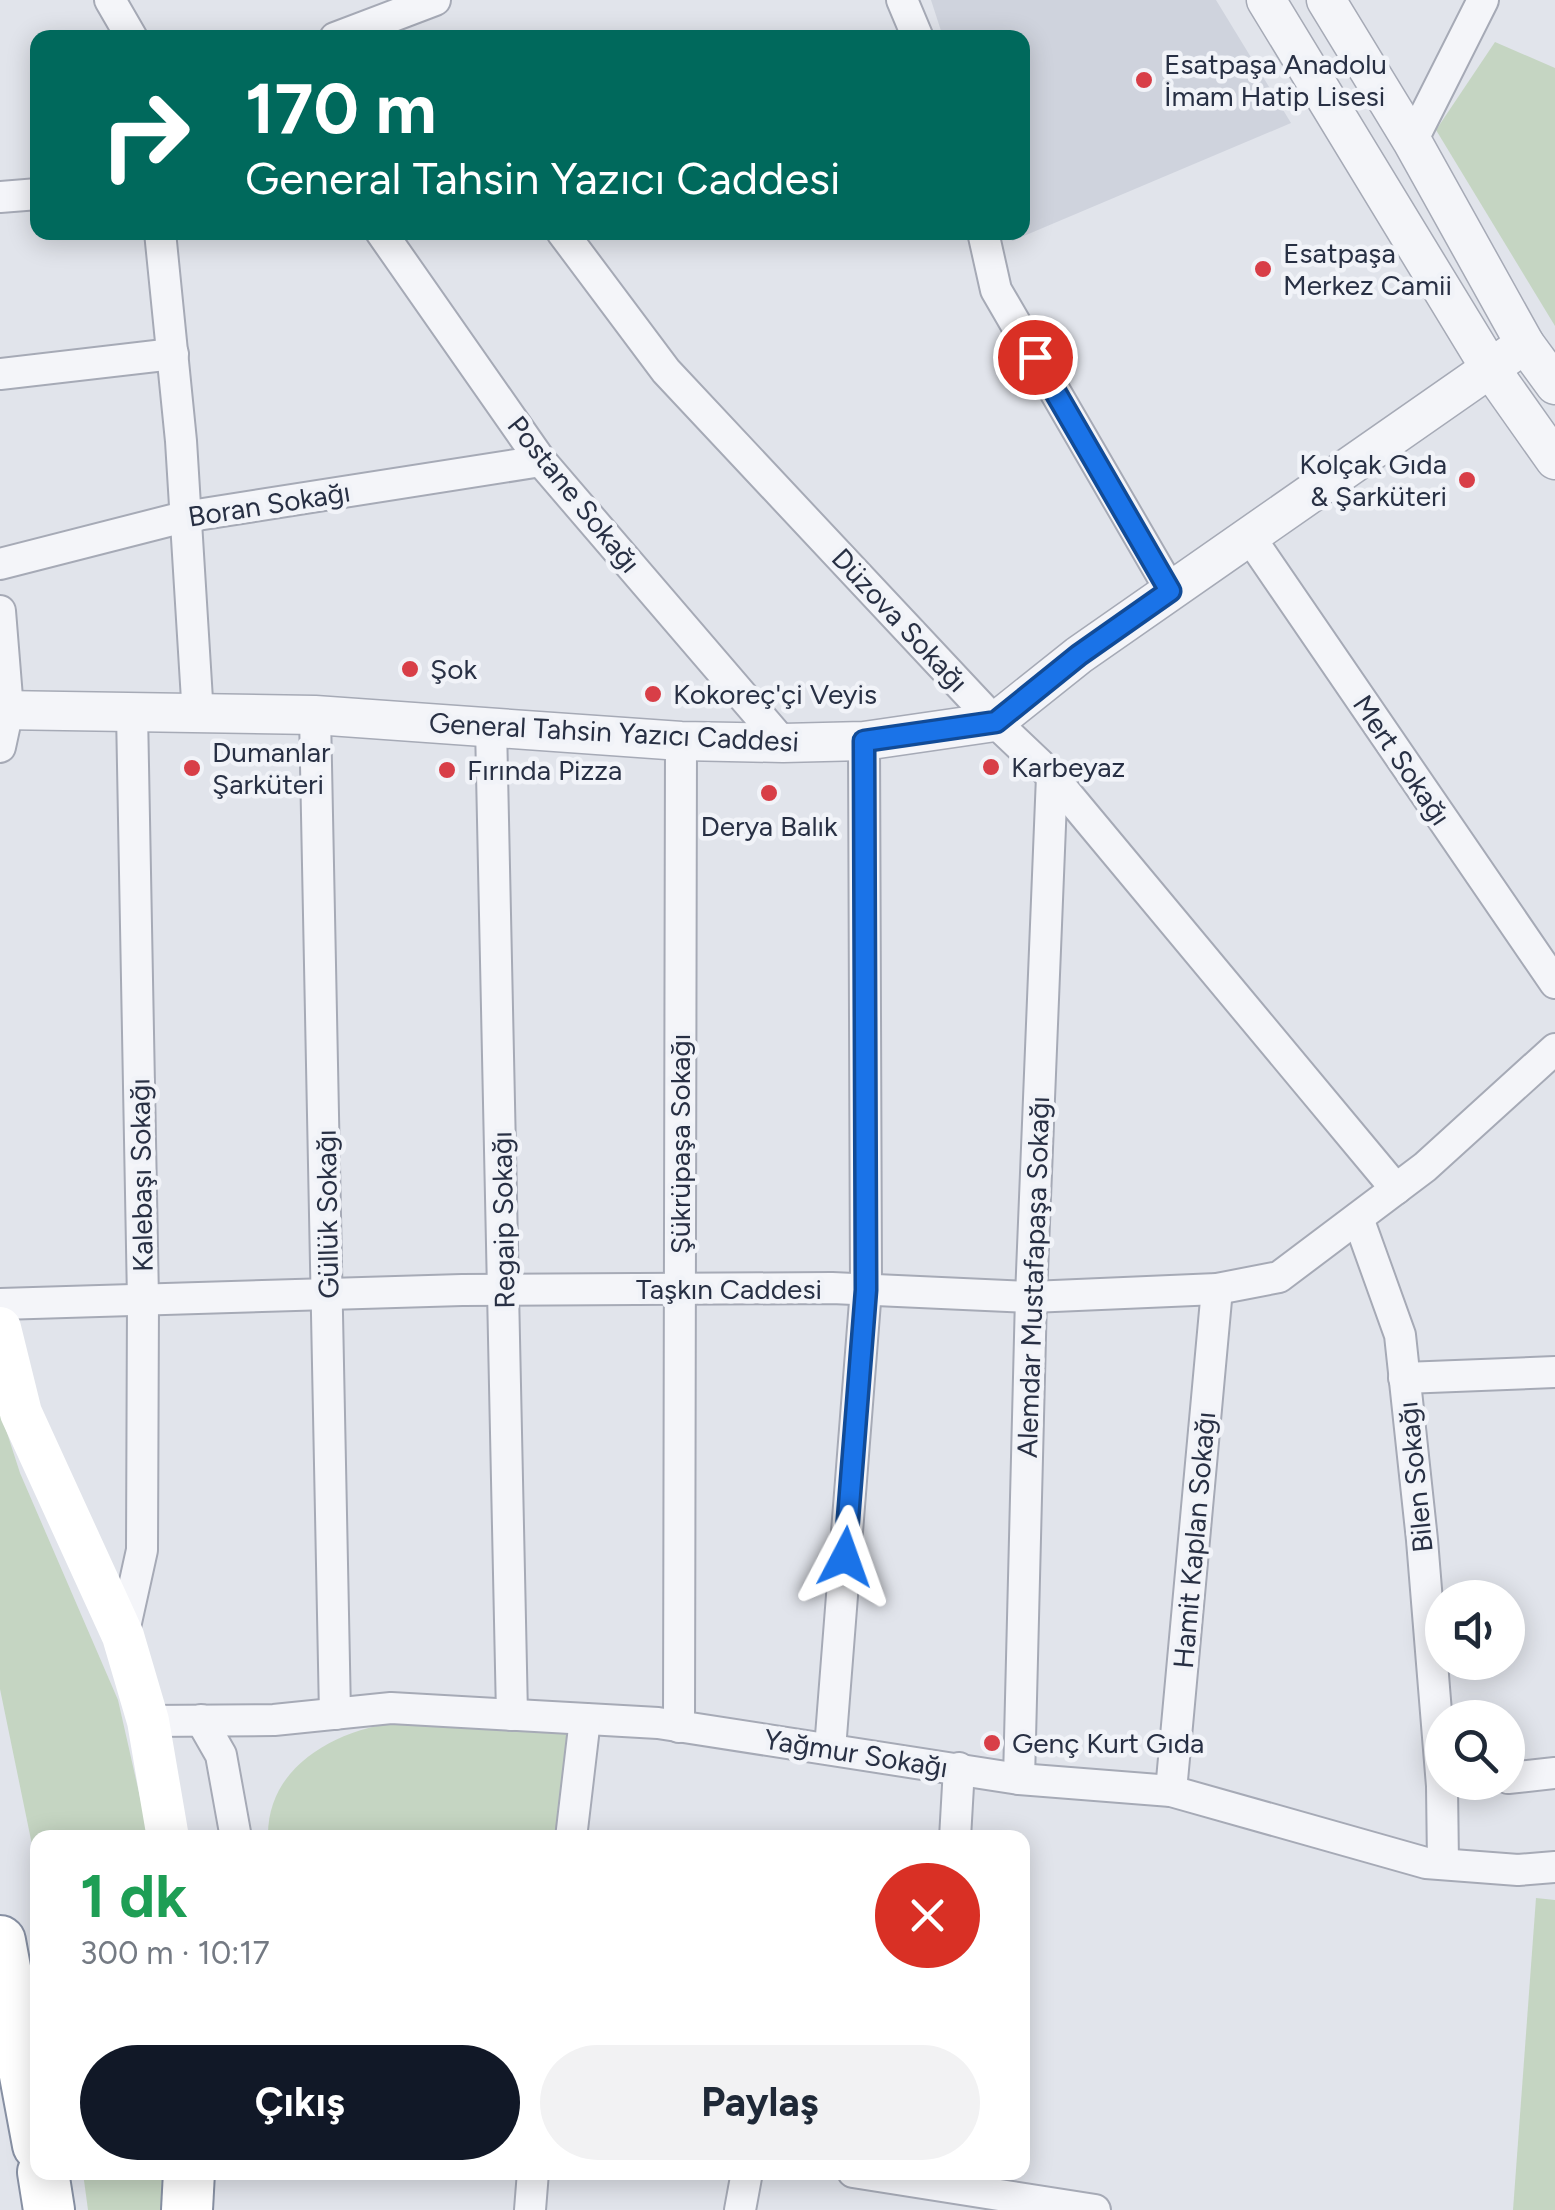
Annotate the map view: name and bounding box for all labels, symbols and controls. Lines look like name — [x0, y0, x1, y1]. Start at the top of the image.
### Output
place label: Esatpaşa Anadolu İmam Hatip Lisesi — [1164, 47, 1387, 113]
text: 170 m — [245, 66, 437, 151]
marker: Esatpaşa Anadolu İmam Hatip Lisesi — [1133, 69, 1155, 91]
icon: right — [80, 70, 210, 200]
text: General Tahsin Yazıcı Caddesi — [245, 151, 840, 205]
place label: Esatpaşa Merkez Camii — [1283, 236, 1452, 302]
marker: Esatpaşa Merkez Camii — [1252, 258, 1274, 280]
pin — [993, 315, 1078, 400]
icon: arrive — [1008, 330, 1063, 385]
street label: Postane Sokağı — [500, 409, 648, 579]
place label: Kolçak Gıda & Şarküteri — [1299, 447, 1447, 513]
marker: Kolçak Gıda & Şarküteri — [1456, 469, 1478, 491]
street label: Boran Sokağı — [186, 474, 352, 534]
street label: Düzova Sokağı — [825, 541, 975, 699]
place label: Şok — [430, 652, 477, 686]
marker: Şok — [399, 658, 421, 680]
place label: Kokoreç'çi Veyis — [673, 677, 877, 711]
marker: Kokoreç'çi Veyis — [642, 683, 664, 705]
street label: Mert Sokağı — [1346, 688, 1458, 832]
street label: General Tahsin Yazıcı Caddesi — [428, 705, 800, 759]
place label: Dumanlar Şarküteri — [212, 735, 331, 801]
place label: Karbeyaz — [1011, 750, 1125, 784]
place label: Fırında Pizza — [467, 753, 622, 787]
marker: Karbeyaz — [980, 756, 1002, 778]
marker: Dumanlar Şarküteri — [181, 757, 203, 779]
marker: Fırında Pizza — [436, 759, 458, 781]
marker: Derya Balık — [758, 782, 780, 804]
place label: Derya Balık — [700, 809, 838, 843]
street label: Şükrüpaşa Sokağı — [663, 1034, 697, 1254]
street label: Kalebaşı Sokağı — [122, 1078, 160, 1272]
street label: Alemdar Mustafapaşa Sokağı — [1010, 1095, 1056, 1459]
street label: Güllük Sokağı — [309, 1129, 345, 1299]
street label: Regaip Sokağı — [484, 1131, 522, 1309]
street label: Taşkın Caddesi — [636, 1272, 822, 1306]
street label: Bilen Sokağı — [1390, 1400, 1440, 1554]
street label: Hamit Kaplan Sokağı — [1166, 1410, 1222, 1670]
position arrow — [793, 1505, 897, 1609]
map controls — [1425, 1580, 1525, 1800]
button: sound — [1425, 1580, 1525, 1680]
button: search — [1425, 1700, 1525, 1800]
street label: Yağmur Sokağı — [762, 1722, 950, 1784]
place label: Genç Kurt Gıda — [1012, 1726, 1204, 1760]
marker: Genç Kurt Gıda — [981, 1732, 1003, 1754]
text: 1 dk — [80, 1860, 188, 1932]
button: close — [875, 1863, 980, 1968]
text: 300 m · 10:17 — [80, 1934, 270, 1972]
button: Çıkış — [80, 2045, 520, 2160]
button: Paylaş — [540, 2045, 980, 2160]

